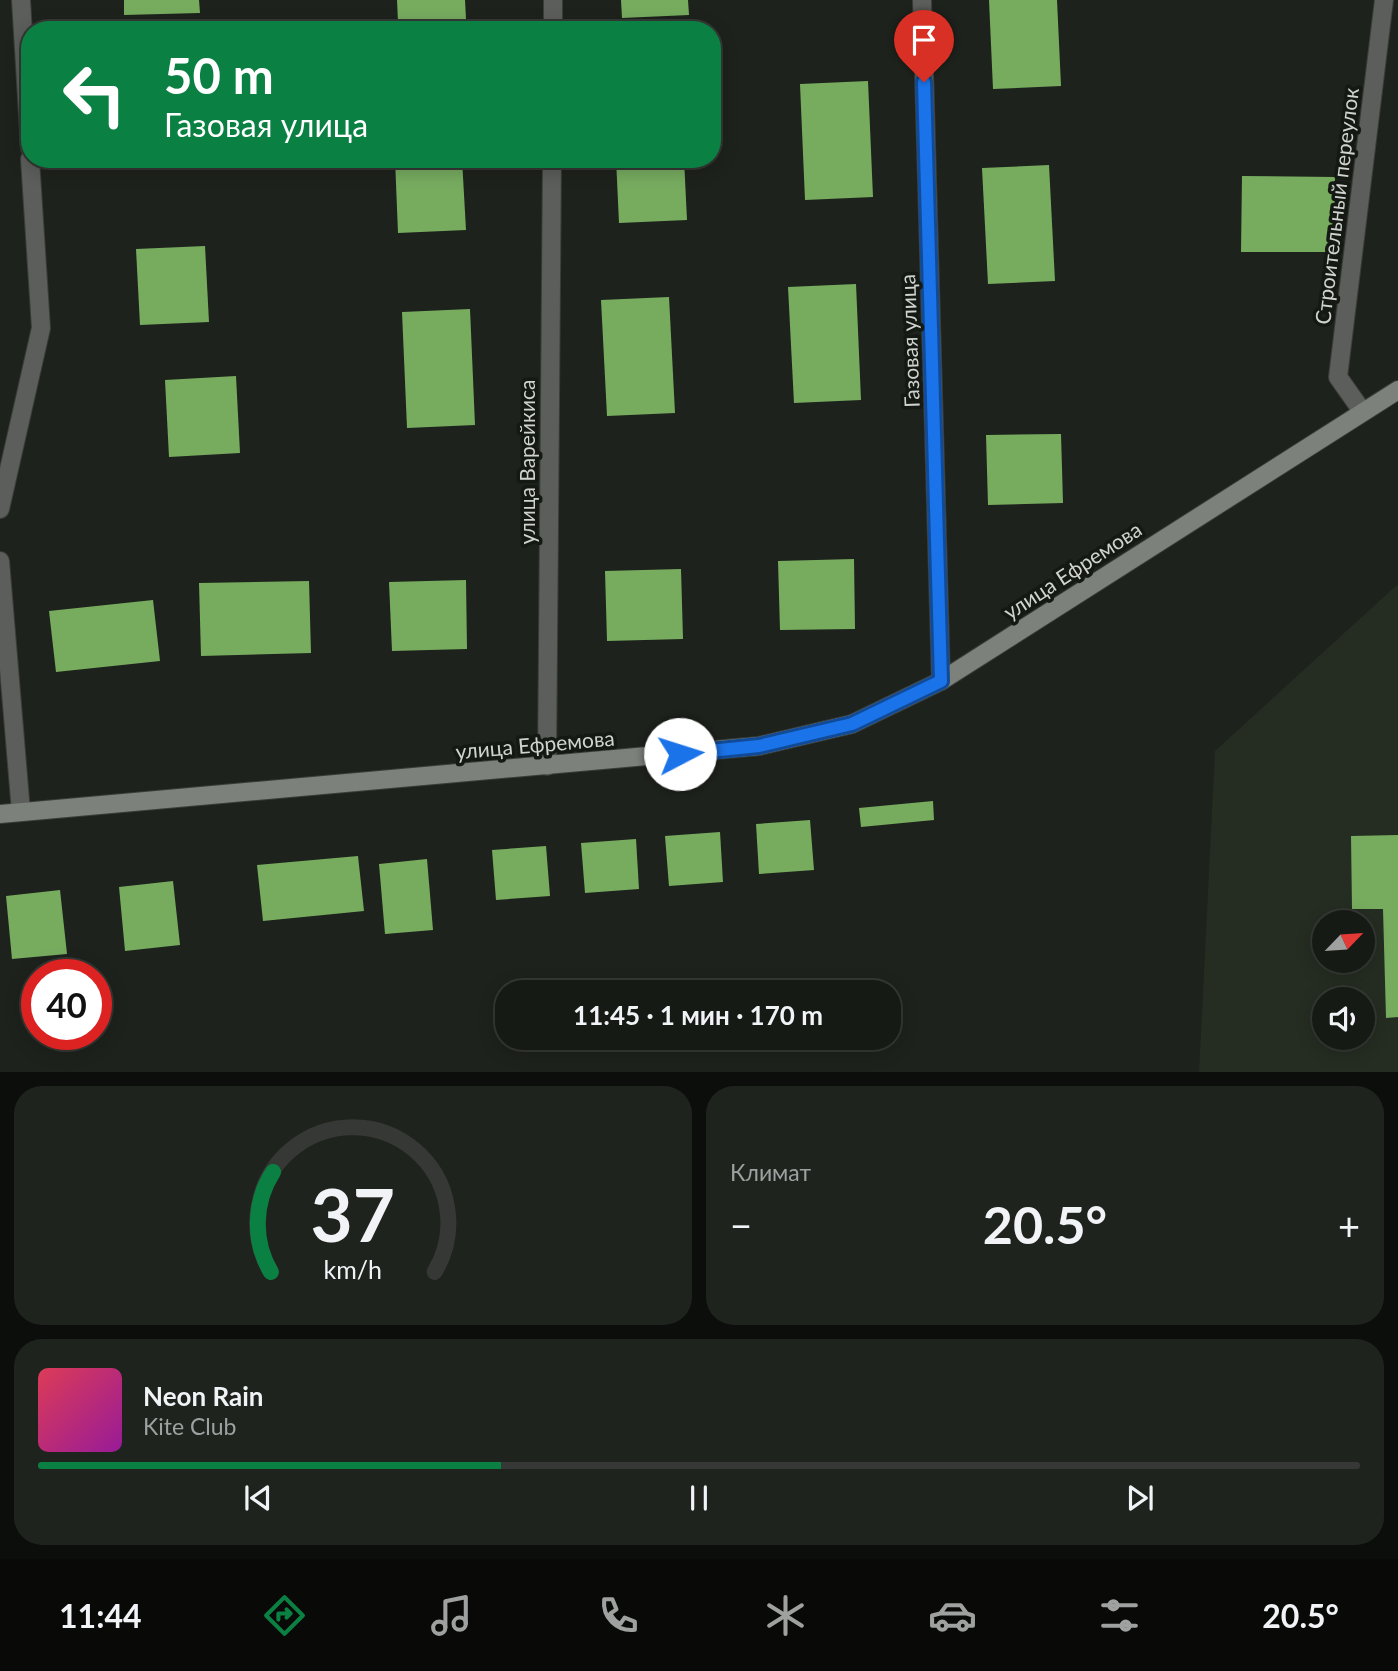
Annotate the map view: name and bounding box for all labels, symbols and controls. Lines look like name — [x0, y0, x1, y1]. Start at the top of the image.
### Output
pin — [894, 10, 954, 82]
icon: arrive — [905, 21, 943, 59]
text: 50 m — [164, 46, 274, 104]
icon: left — [49, 49, 140, 140]
street label: Строительный переулок — [1309, 86, 1363, 326]
text: Газовая улица — [164, 105, 368, 144]
street label: Газовая улица — [894, 274, 924, 408]
street label: улица Варейкиса — [514, 380, 539, 544]
street label: улица Ефремова — [998, 516, 1146, 624]
position arrow — [643, 717, 717, 791]
street label: улица Ефремова — [454, 725, 616, 763]
north arrow — [1312, 910, 1376, 973]
map controls — [1312, 910, 1375, 1050]
speed limit sign: 40 — [21, 959, 112, 1050]
button: sound — [1312, 987, 1375, 1050]
text: 11:45 · 1 мин · 170 m — [573, 999, 823, 1031]
text: Климат — [730, 1158, 811, 1186]
text: 37 — [311, 1170, 395, 1258]
text: 20.5° — [983, 1193, 1107, 1255]
text: − — [730, 1202, 752, 1248]
text: + — [1338, 1202, 1360, 1248]
text: km/h — [324, 1253, 382, 1283]
text: Neon Rain — [143, 1380, 263, 1412]
text: Kite Club — [143, 1412, 236, 1440]
icon: previous — [239, 1479, 277, 1517]
icon: pause — [680, 1479, 718, 1517]
icon: next — [1121, 1479, 1159, 1517]
icon: directions — [260, 1591, 309, 1640]
icon: music — [427, 1591, 476, 1640]
icon: phone — [594, 1591, 643, 1640]
icon: climate — [761, 1591, 810, 1640]
icon: car — [928, 1591, 977, 1640]
icon: filters — [1095, 1591, 1144, 1640]
text: 11:44 — [59, 1596, 142, 1635]
text: 20.5° — [1262, 1596, 1339, 1635]

